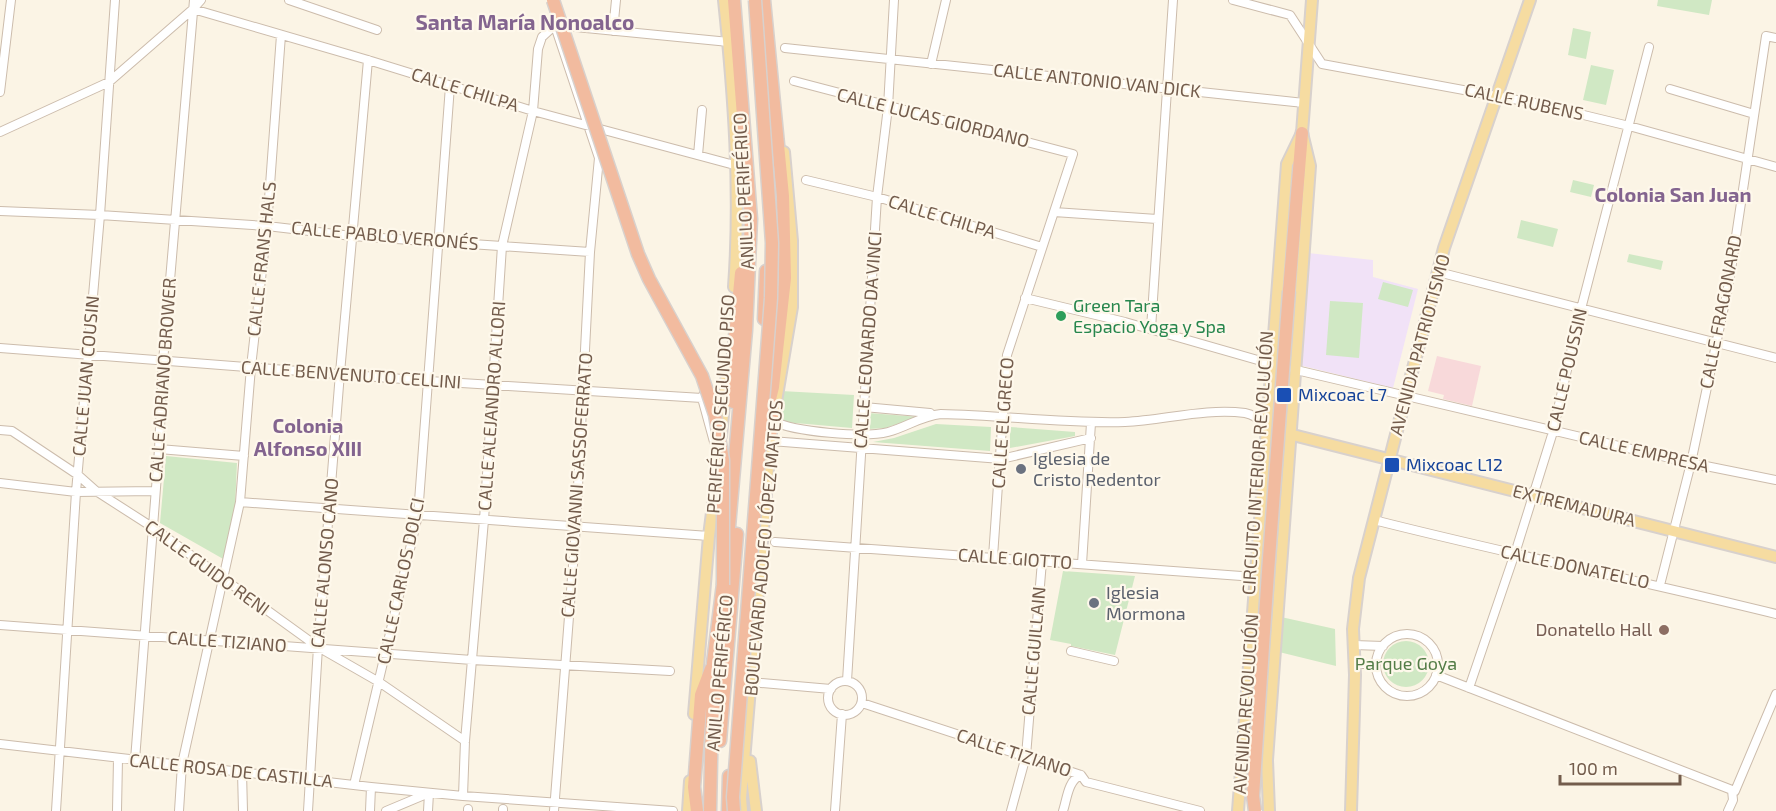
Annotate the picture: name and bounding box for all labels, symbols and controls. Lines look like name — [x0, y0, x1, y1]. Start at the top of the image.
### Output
district label: Santa María Nonoalco — [416, 9, 634, 34]
street label: CALLE ANTONIO VAN DICK — [992, 58, 1202, 102]
street label: CALLE CHILPA — [409, 62, 523, 116]
street label: CALLE RUBENS — [1463, 78, 1586, 124]
street label: CALLE LUCAS GIORDANO — [835, 82, 1032, 152]
street label: ANILLO PERIFÉRICO — [728, 112, 758, 270]
street label: CALLE FRANS HALS — [242, 180, 280, 337]
district label: Colonia San Juan — [1595, 182, 1751, 206]
street label: CALLE CHILPA — [886, 189, 1000, 243]
street label: CALLE PABLO VERONÉS — [290, 216, 480, 254]
street label: CALLE LEONARDO DA VINCI — [848, 230, 886, 449]
street label: CALLE FRAGONARD — [1694, 233, 1746, 391]
street label: AVENIDA PATRIOTISMO — [1384, 252, 1454, 438]
street label: CALLE ADRIANO BROWER — [144, 277, 180, 483]
street label: PERIFÉRICO SEGUNDO PISO — [701, 294, 739, 514]
place label: Green Tara Espacio Yoga y Spa — [1073, 294, 1226, 337]
street label: CALLE JUAN COUSIN — [67, 295, 103, 457]
street label: CALLE ALEJANDRO ALLORI — [473, 300, 509, 512]
street label: CALLE POUSSIN — [1541, 306, 1591, 434]
marker: Green Tara Espacio Yoga y Spa — [1054, 309, 1068, 323]
street label: CIRCUITO INTERIOR REVOLUCIÓN — [1237, 330, 1277, 596]
street label: CALLE GIOVANNI SASSOFERRATO — [556, 352, 596, 618]
street label: CALLE BENVENUTO CELLINI — [240, 355, 462, 393]
street label: CALLE EL GRECO — [986, 357, 1018, 489]
place label: Mixcoac L7 — [1298, 383, 1387, 405]
marker: Mixcoac L7 — [1275, 386, 1293, 404]
street label: BOULEVARD ADOLFO LÓPEZ MATEOS — [739, 399, 787, 697]
district label: Colonia Alfonso XIII — [254, 413, 362, 460]
street label: CALLE EMPRESA — [1577, 425, 1712, 477]
place label: Iglesia de Cristo Redentor — [1033, 447, 1161, 490]
place label: Mixcoac L12 — [1406, 453, 1503, 475]
marker: Mixcoac L12 — [1383, 456, 1401, 474]
marker: Iglesia de Cristo Redentor — [1014, 462, 1028, 476]
street label: CALLE ALONSO CANO — [306, 477, 342, 649]
street label: EXTREMADURA — [1510, 479, 1639, 531]
street label: CALLE CARLOS DOLCI — [372, 496, 428, 666]
street label: CALLE GUIDO RENI — [141, 515, 274, 620]
street label: CALLE DONATELLO — [1499, 539, 1652, 593]
street label: CALLE GIOTTO — [957, 543, 1073, 573]
place label: Iglesia Mormona — [1106, 581, 1186, 624]
street label: CALLE GUILLAIN — [1016, 586, 1050, 716]
street label: ANILLO PERIFÉRICO — [701, 594, 737, 752]
marker: Iglesia Mormona — [1087, 596, 1101, 610]
street label: AVENIDA REVOLUCIÓN — [1228, 613, 1262, 795]
place label: Donatello Hall — [1535, 618, 1653, 640]
marker: Donatello Hall — [1657, 623, 1671, 637]
street label: CALLE TIZIANO — [167, 626, 288, 656]
park label: Parque Goya — [1355, 652, 1457, 674]
street label: CALLE TIZIANO — [954, 723, 1075, 781]
street label: CALLE ROSA DE CASTILLA — [128, 748, 335, 792]
scale bar — [1560, 748, 1680, 786]
text: 100 m — [1569, 757, 1618, 779]

